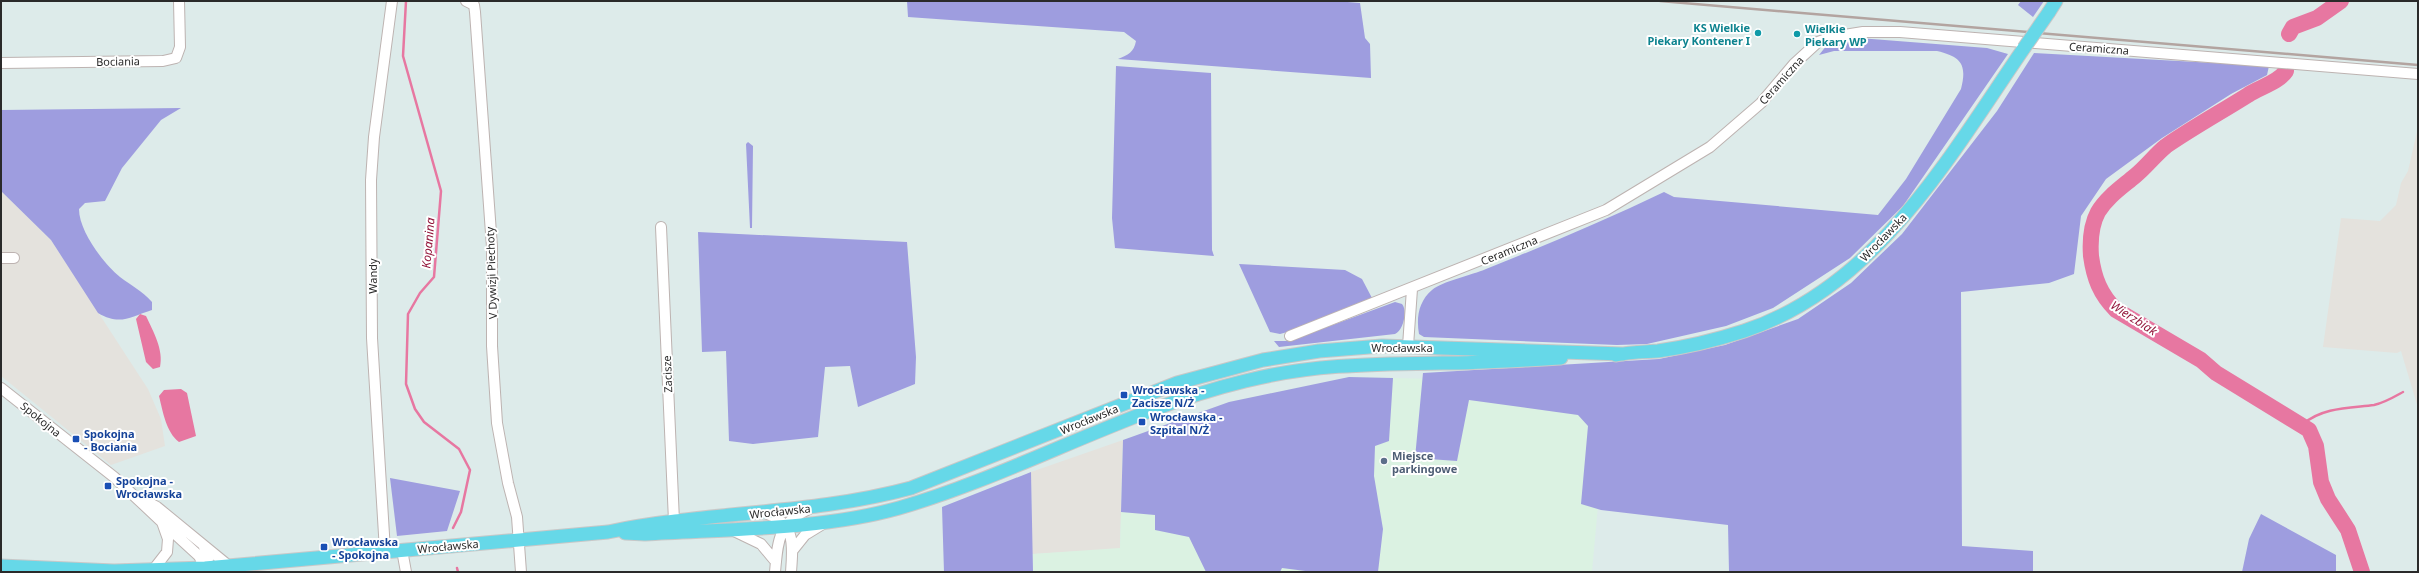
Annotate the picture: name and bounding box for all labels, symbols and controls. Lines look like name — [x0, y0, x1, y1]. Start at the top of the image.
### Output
place label: KS Wielkie Piekary Kontener I — [1647, 20, 1750, 48]
place label: Wielkie Piekary WP — [1805, 21, 1867, 49]
marker: KS Wielkie Piekary Kontener I — [1753, 28, 1763, 38]
marker: Wielkie Piekary WP — [1792, 29, 1802, 39]
street label: Ceramiczna — [2068, 38, 2130, 58]
street label: Bociania — [96, 53, 140, 69]
street label: Ceramiczna — [1755, 53, 1807, 107]
street label: Wrocławska — [1856, 210, 1910, 264]
water label: Kopanina — [417, 217, 439, 269]
street label: V Dywizji Piechoty — [482, 226, 500, 319]
street label: Ceramiczna — [1478, 232, 1540, 268]
street label: Wandy — [365, 258, 380, 294]
water label: Wierzbiak — [2107, 297, 2161, 340]
street label: Wrocławska — [1371, 340, 1433, 355]
street label: Zacisze — [659, 355, 675, 393]
place label: Wrocławska - Zacisze N/Ż — [1132, 382, 1205, 410]
marker: Wrocławska - Zacisze N/Ż — [1119, 390, 1129, 400]
street label: Spokojna — [18, 398, 64, 440]
street label: Wrocławska — [1058, 401, 1120, 437]
place label: Wrocławska - Szpital N/Ż — [1150, 409, 1223, 437]
marker: Wrocławska - Szpital N/Ż — [1137, 417, 1147, 427]
place label: Spokojna - Bociania — [84, 426, 137, 454]
marker: Spokojna - Bociania — [71, 434, 81, 444]
place label: Miejsce parkingowe — [1392, 448, 1458, 476]
marker: Miejsce parkingowe — [1379, 456, 1389, 466]
place label: Spokojna - Wrocławska — [116, 473, 182, 501]
marker: Spokojna - Wrocławska — [103, 481, 113, 491]
street label: Wrocławska — [749, 500, 811, 522]
place label: Wrocławska - Spokojna — [332, 534, 398, 562]
street label: Wrocławska — [417, 536, 479, 556]
marker: Wrocławska - Spokojna — [319, 542, 329, 552]

